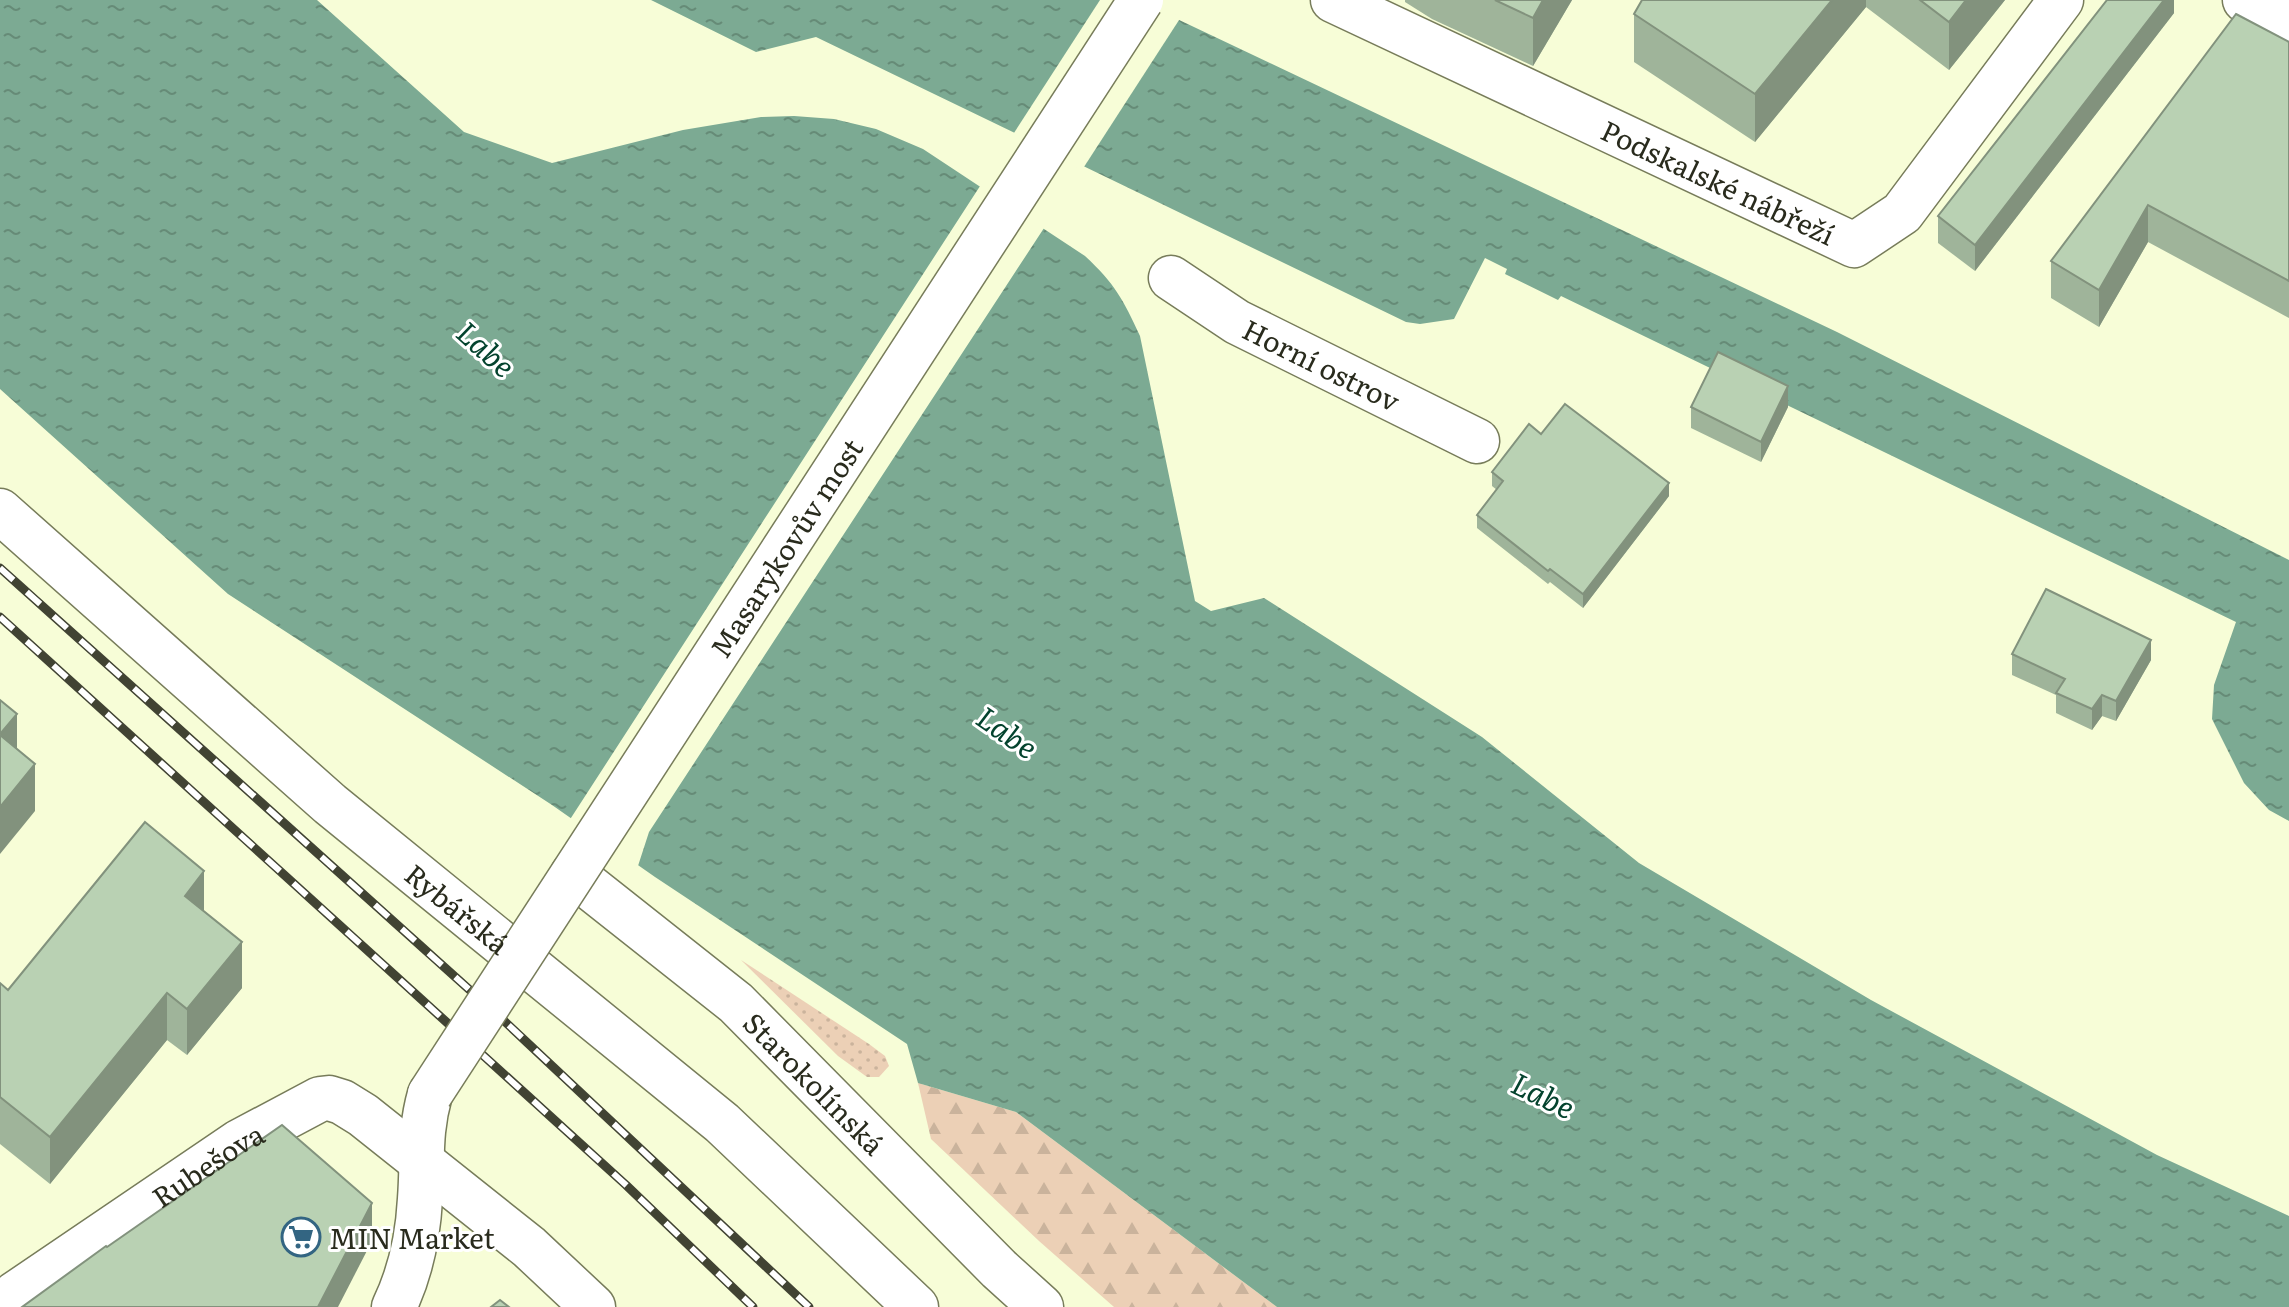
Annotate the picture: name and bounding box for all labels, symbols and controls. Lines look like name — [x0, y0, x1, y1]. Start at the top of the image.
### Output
street label: Podskalské nábřeží — [1595, 108, 1842, 254]
street label: Horní ostrov — [1236, 307, 1408, 421]
water label: Labe — [448, 310, 526, 386]
street label: Masarykovův most — [699, 429, 872, 665]
water label: Labe — [969, 694, 1047, 768]
street label: Rybářská — [397, 853, 519, 963]
street label: Starokolínská — [735, 1002, 895, 1164]
water label: Labe — [1505, 1060, 1583, 1128]
street label: Rubešova — [143, 1112, 271, 1217]
supermarket icon: MIN Market — [280, 1216, 322, 1258]
place label: MIN Market — [329, 1216, 495, 1258]

